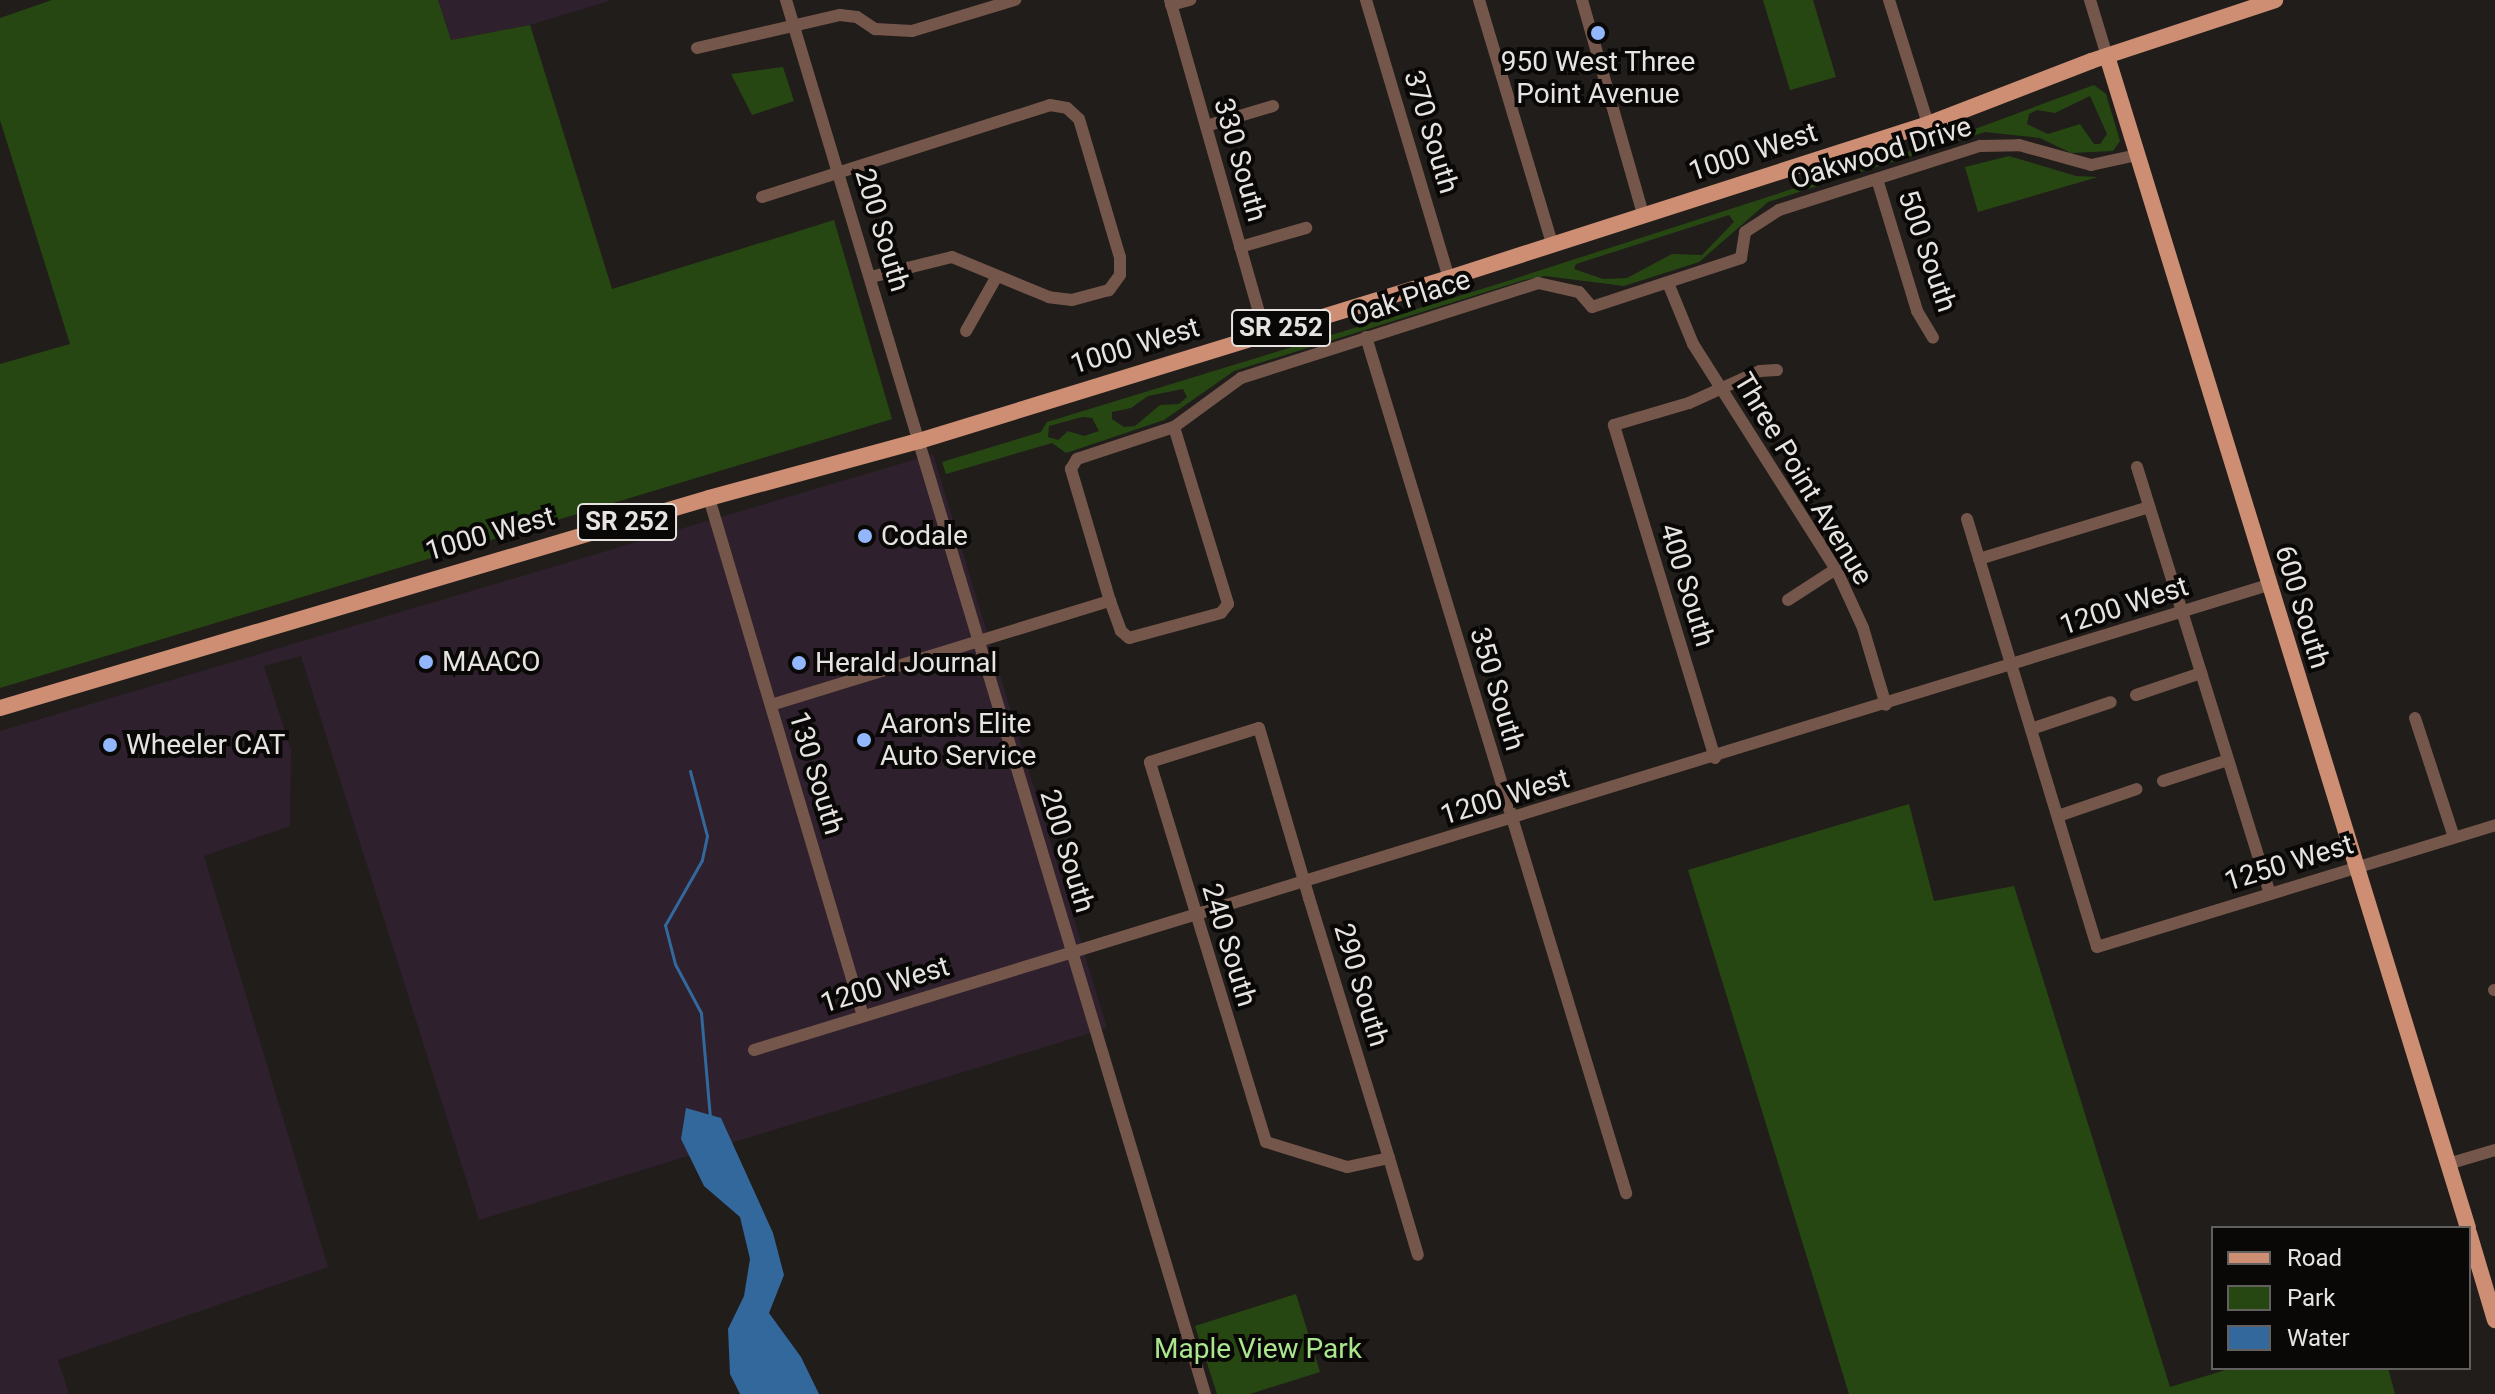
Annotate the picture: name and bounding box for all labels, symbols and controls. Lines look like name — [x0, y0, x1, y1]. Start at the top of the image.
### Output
marker: 950 West Three Point Avenue — [1589, 24, 1607, 42]
place label: 950 West Three Point Avenue — [1500, 45, 1696, 111]
street label: 370 South — [1396, 66, 1466, 198]
street label: 330 South — [1206, 94, 1274, 226]
street label: Oakwood Drive — [1787, 110, 1975, 196]
street label: 1000 West — [1685, 116, 1821, 188]
street label: 200 South — [847, 164, 917, 296]
street label: 500 South — [1890, 186, 1964, 316]
street label: Oak Place — [1345, 263, 1475, 333]
road number: SR 252 — [1231, 306, 1331, 350]
street label: 1000 West — [1067, 311, 1203, 381]
street label: Three Point Avenue — [1726, 367, 1880, 591]
street label: 1000 West — [422, 500, 558, 568]
road number: SR 252 — [577, 500, 677, 544]
place label: Codale — [881, 519, 968, 553]
street label: 400 South — [1652, 519, 1722, 651]
marker: Codale — [856, 527, 874, 545]
street label: 600 South — [2267, 541, 2337, 673]
street label: 1200 West — [2056, 570, 2192, 642]
street label: 350 South — [1462, 623, 1532, 755]
place label: MAACO — [442, 645, 541, 679]
place label: Herald Journal — [815, 646, 997, 680]
marker: MAACO — [417, 653, 435, 671]
marker: Herald Journal — [790, 654, 808, 672]
street label: 130 South — [781, 707, 851, 839]
place label: Aaron's Elite Auto Service — [880, 707, 1036, 773]
place label: Wheeler CAT — [126, 728, 285, 762]
marker: Aaron's Elite Auto Service — [855, 731, 873, 749]
marker: Wheeler CAT — [101, 736, 119, 754]
street label: 1200 West — [1437, 762, 1573, 832]
street label: 200 South — [1032, 785, 1102, 917]
street label: 1250 West — [2221, 828, 2357, 898]
street label: 240 South — [1194, 879, 1264, 1011]
street label: 290 South — [1326, 919, 1396, 1051]
street label: 1200 West — [817, 950, 953, 1020]
legend — [2211, 1226, 2471, 1370]
text: Road — [2287, 1244, 2342, 1272]
text: Park — [2287, 1284, 2335, 1312]
text: Water — [2287, 1324, 2350, 1352]
park label: Maple View Park — [1154, 1332, 1362, 1366]

